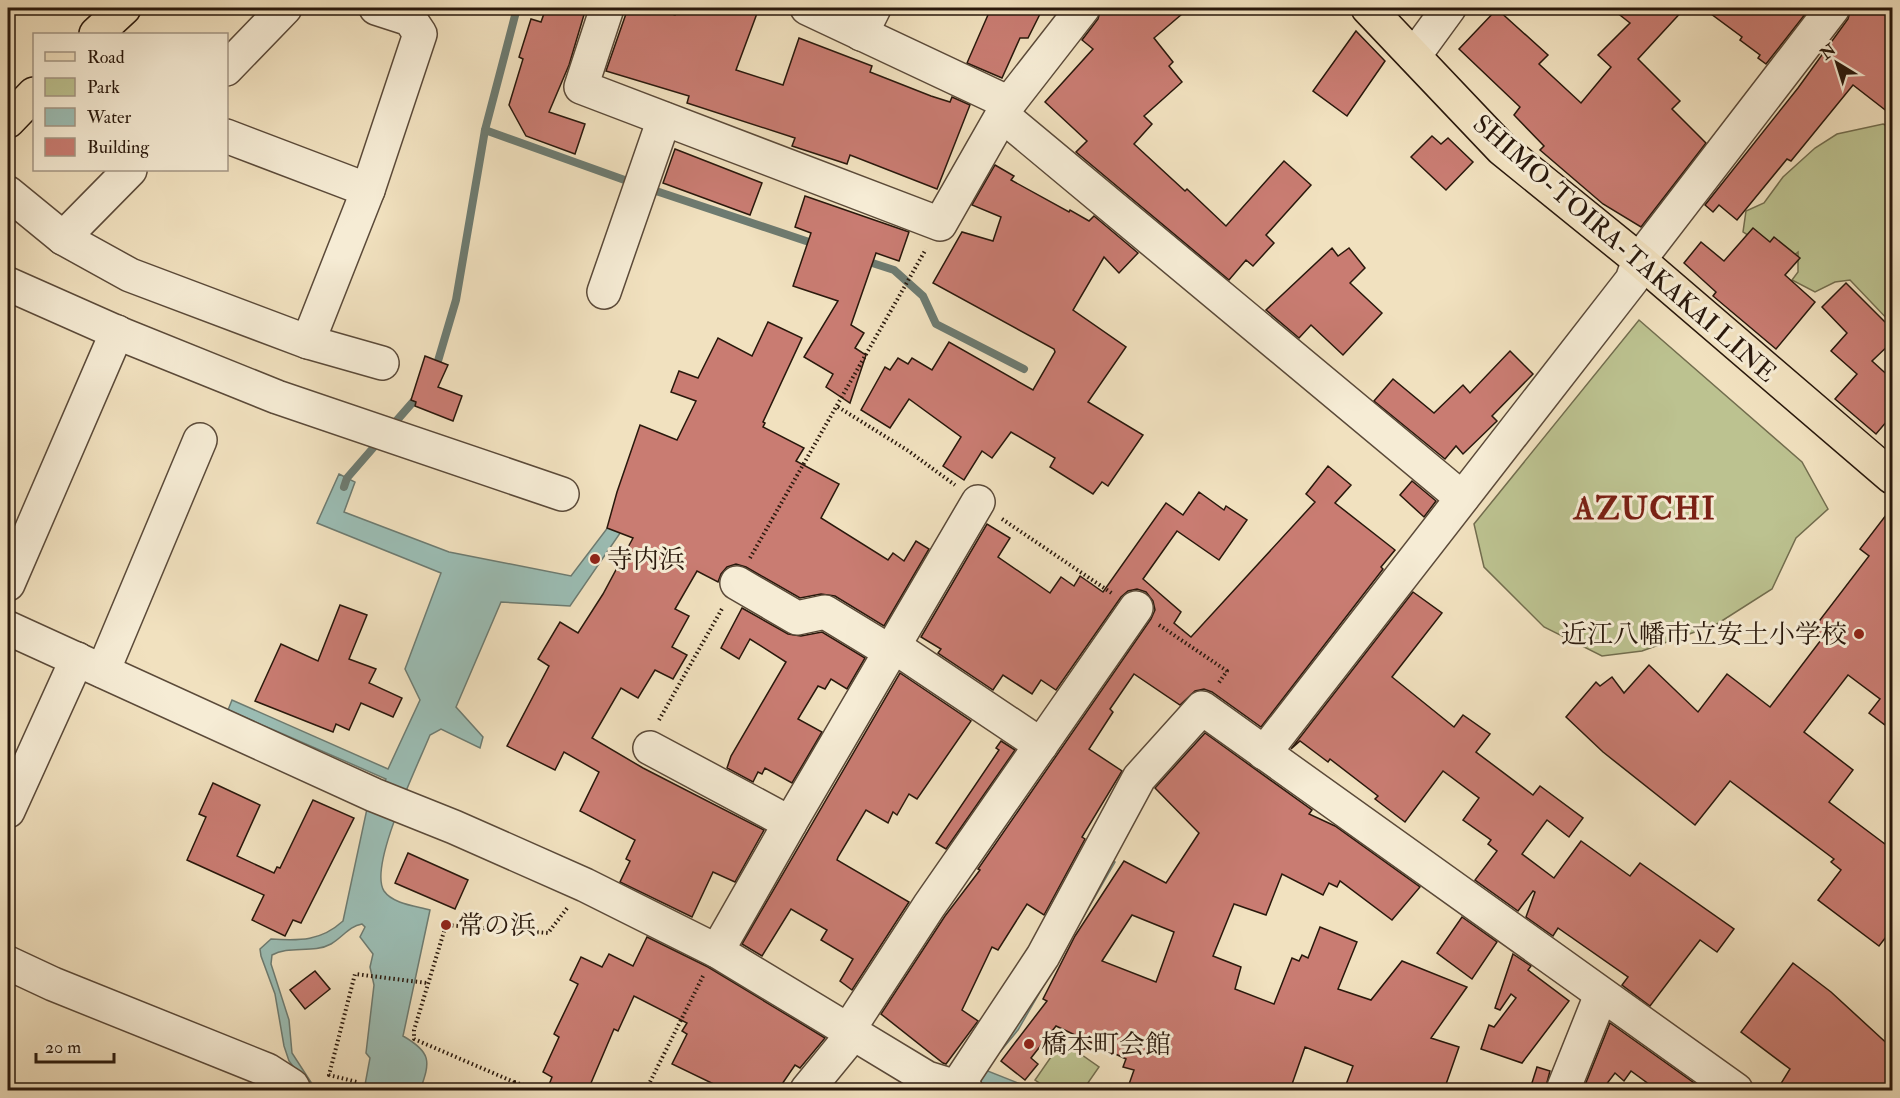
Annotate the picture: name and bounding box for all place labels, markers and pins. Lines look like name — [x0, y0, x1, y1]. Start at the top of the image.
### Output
place label: 寺内浜 — [607, 544, 685, 576]
marker: 寺内浜 — [588, 552, 602, 566]
place label: 近江八幡市立安土小学校 — [1561, 619, 1847, 651]
marker: 近江八幡市立安土小学校 — [1852, 627, 1866, 641]
place label: 常の浜 — [458, 910, 536, 942]
marker: 常の浜 — [439, 918, 453, 932]
place label: 橋本町会館 — [1041, 1029, 1171, 1061]
marker: 橋本町会館 — [1022, 1037, 1036, 1051]

